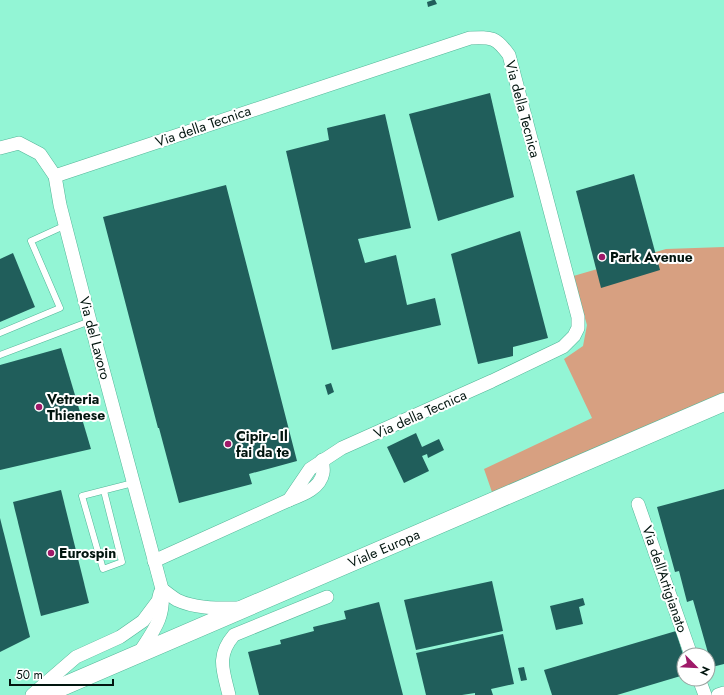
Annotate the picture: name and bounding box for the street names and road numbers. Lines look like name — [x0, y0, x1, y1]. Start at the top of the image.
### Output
street label: Via della Tecnica — [500, 58, 546, 160]
street label: Via della Tecnica — [153, 100, 253, 152]
street label: Via del Lavoro — [74, 294, 116, 382]
street label: Via della Tecnica — [370, 385, 470, 443]
street label: Via dell'Artigianato — [637, 523, 693, 635]
street label: Viale Europa — [345, 524, 423, 573]

